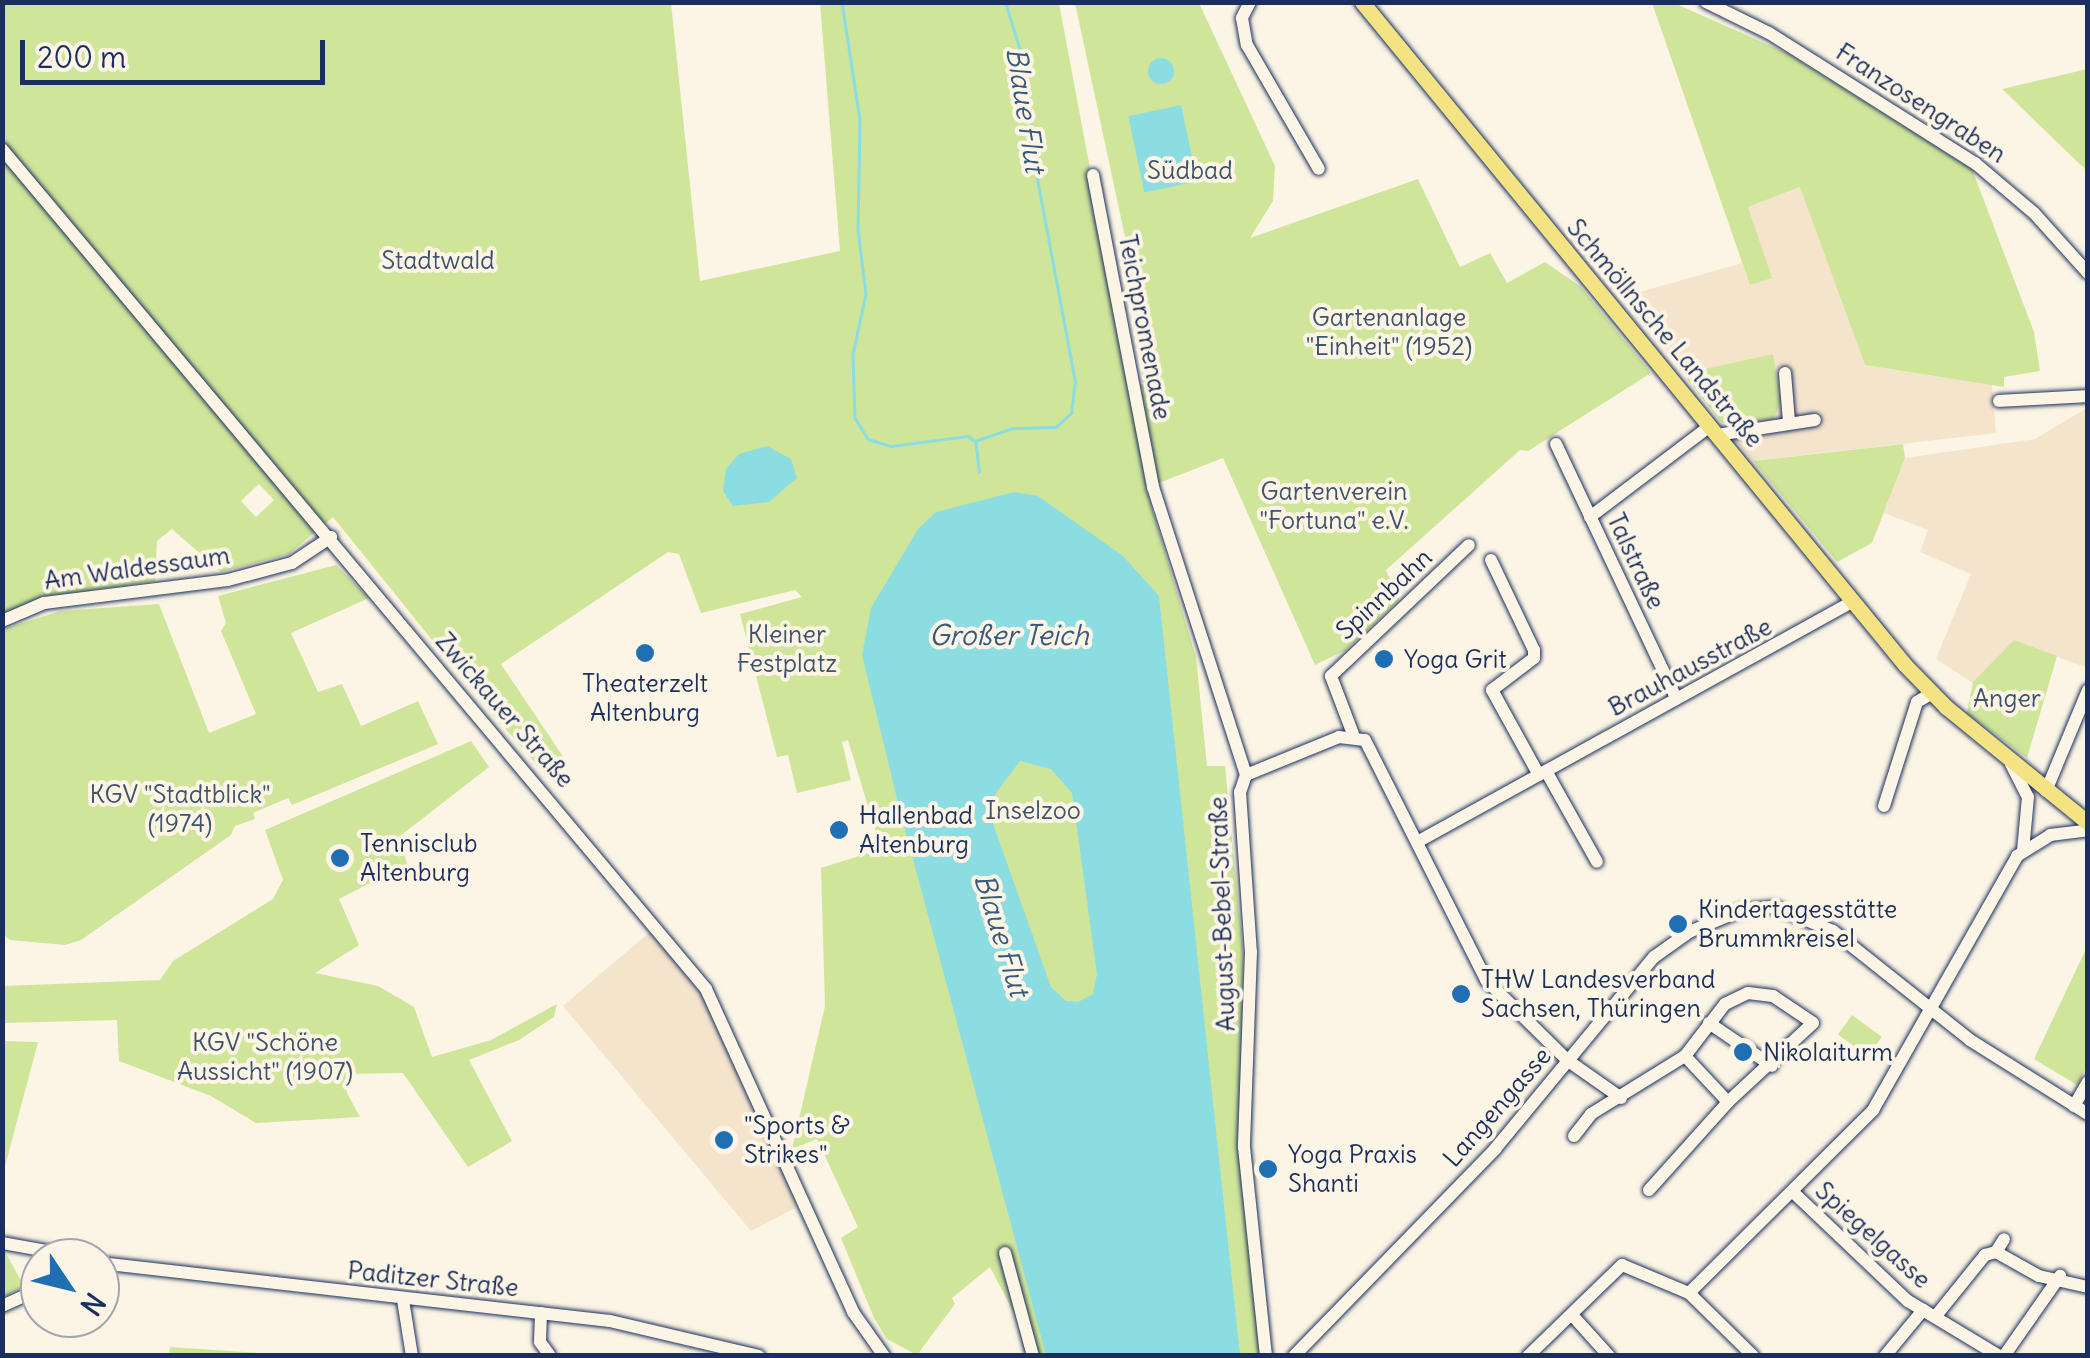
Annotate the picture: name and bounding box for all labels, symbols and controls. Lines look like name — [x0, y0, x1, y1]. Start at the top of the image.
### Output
scale bar — [25, 20, 330, 82]
street label: Franzosengraben — [1830, 37, 2012, 169]
text: 200 m — [37, 38, 126, 76]
water label: Blaue Flut — [1000, 45, 1052, 175]
park label: Südbad — [1147, 155, 1233, 185]
street label: Schmöllnsche Landstraße — [1561, 213, 1769, 453]
street label: Teichpromenade — [1112, 232, 1178, 422]
park label: Stadtwald — [381, 245, 495, 275]
park label: Gartenanlage "Einheit" (1952) — [1306, 303, 1472, 362]
park label: Gartenverein "Fortuna" e.V. — [1259, 477, 1409, 536]
street label: Talstraße — [1601, 508, 1671, 614]
street label: Am Waldessaum — [42, 540, 232, 596]
street label: Spinnbahn — [1330, 542, 1438, 646]
street label: Brauhausstraße — [1603, 611, 1777, 723]
water label: Großer Teich — [929, 618, 1089, 652]
park label: Kleiner Festplatz — [737, 620, 837, 679]
street label: Zwickauer Straße — [430, 626, 580, 794]
marker: Theaterzelt Altenburg — [634, 642, 656, 664]
place label: Yoga Grit — [1404, 644, 1507, 674]
marker: Yoga Grit — [1373, 648, 1395, 670]
place label: Theaterzelt Altenburg — [582, 669, 708, 728]
park label: Anger — [1973, 683, 2041, 713]
park label: KGV "Stadtblick" (1974) — [90, 780, 270, 839]
park label: Inselzoo — [985, 795, 1081, 825]
street label: August-Bebel-Straße — [1203, 796, 1241, 1032]
place label: Hallenbad Altenburg — [859, 801, 973, 860]
marker: Hallenbad Altenburg — [828, 819, 850, 841]
place label: Tennisclub Altenburg — [360, 829, 477, 888]
marker: Tennisclub Altenburg — [329, 847, 351, 869]
water label: Blaue Flut — [967, 870, 1037, 1000]
place label: Kindertagesstätte Brummkreisel — [1698, 895, 1897, 954]
marker: Kindertagesstätte Brummkreisel — [1667, 913, 1689, 935]
place label: THW Landesverband Sachsen, Thüringen — [1481, 965, 1715, 1024]
marker: THW Landesverband Sachsen, Thüringen — [1450, 983, 1472, 1005]
park label: KGV "Schöne Aussicht" (1907) — [177, 1028, 353, 1087]
place label: Nikolaiturm — [1763, 1037, 1893, 1067]
street label: Langengasse — [1437, 1041, 1557, 1173]
marker: Nikolaiturm — [1732, 1041, 1754, 1063]
place label: "Sports & Strikes" — [744, 1111, 850, 1170]
marker: "Sports & Strikes" — [713, 1129, 735, 1151]
place label: Yoga Praxis Shanti — [1288, 1140, 1417, 1199]
marker: Yoga Praxis Shanti — [1257, 1158, 1279, 1180]
street label: Spiegelgasse — [1809, 1175, 1937, 1295]
north arrow — [20, 1238, 120, 1338]
street label: Paditzer Straße — [346, 1255, 520, 1303]
text: N — [73, 1286, 113, 1322]

